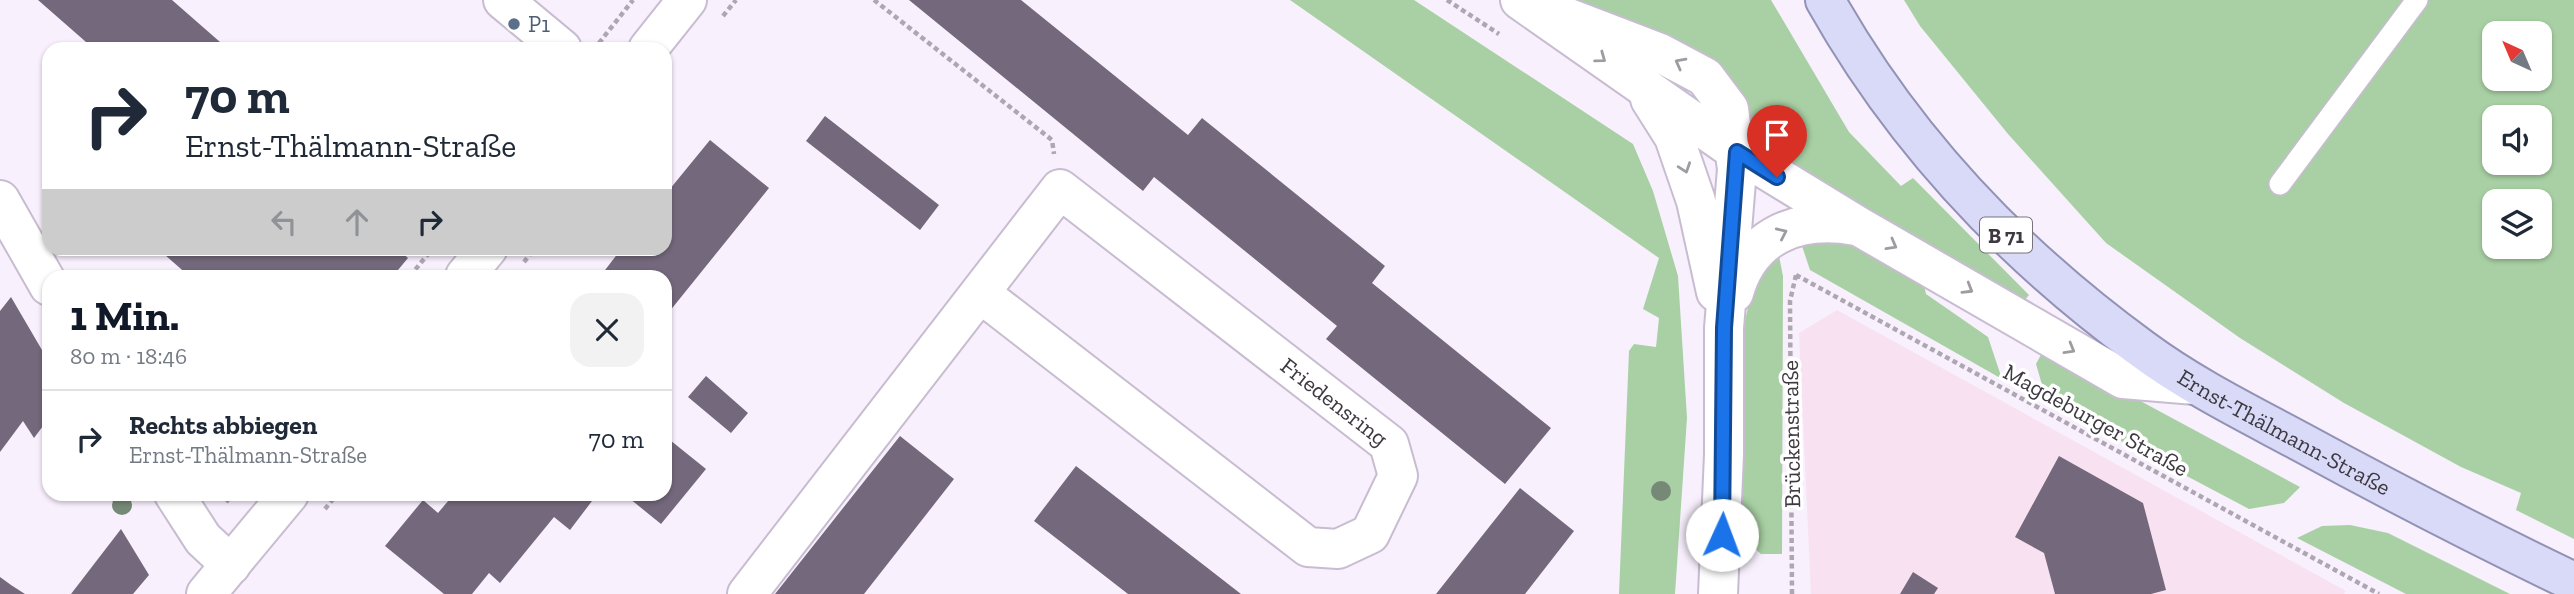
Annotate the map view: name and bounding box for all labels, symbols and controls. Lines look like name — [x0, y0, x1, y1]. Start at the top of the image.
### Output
place label: P1 — [528, 10, 550, 38]
marker: P1 — [506, 16, 522, 32]
north arrow — [2482, 21, 2552, 91]
map controls — [2482, 21, 2552, 259]
one-way arrow — [1593, 50, 1606, 62]
one-way arrow — [1675, 58, 1688, 72]
text: 70 m — [185, 67, 290, 126]
icon: right — [70, 70, 161, 161]
pin — [1747, 105, 1807, 177]
button: sound — [2482, 105, 2552, 175]
icon: arrive — [1758, 116, 1796, 154]
text: Ernst-Thälmann-Straße — [185, 127, 516, 165]
one-way arrow — [1677, 162, 1691, 174]
button: layers — [2482, 189, 2552, 259]
icon: left — [265, 203, 303, 241]
icon: ahead — [338, 203, 376, 241]
icon: right — [411, 203, 449, 241]
road number: B 71 — [1980, 218, 2032, 252]
one-way arrow — [1775, 228, 1787, 242]
one-way arrow — [1884, 237, 1897, 250]
one-way arrow — [1961, 281, 1974, 294]
text: 1 Min. — [70, 290, 179, 341]
button: close — [570, 293, 644, 367]
one-way arrow — [2062, 340, 2075, 353]
text: 80 m · 18:46 — [70, 342, 187, 370]
street label: Friedensring — [1275, 351, 1394, 452]
street label: Magdeburger Straße — [1999, 357, 2193, 483]
street label: Brückenstraße — [1776, 360, 1806, 508]
street label: Ernst-Thälmann-Straße — [2173, 363, 2395, 501]
text: Rechts abbiegen — [129, 409, 317, 441]
icon: right — [70, 420, 108, 458]
text: 70 m — [588, 423, 644, 455]
text: Ernst-Thälmann-Straße — [129, 441, 367, 469]
position arrow — [1685, 498, 1759, 572]

